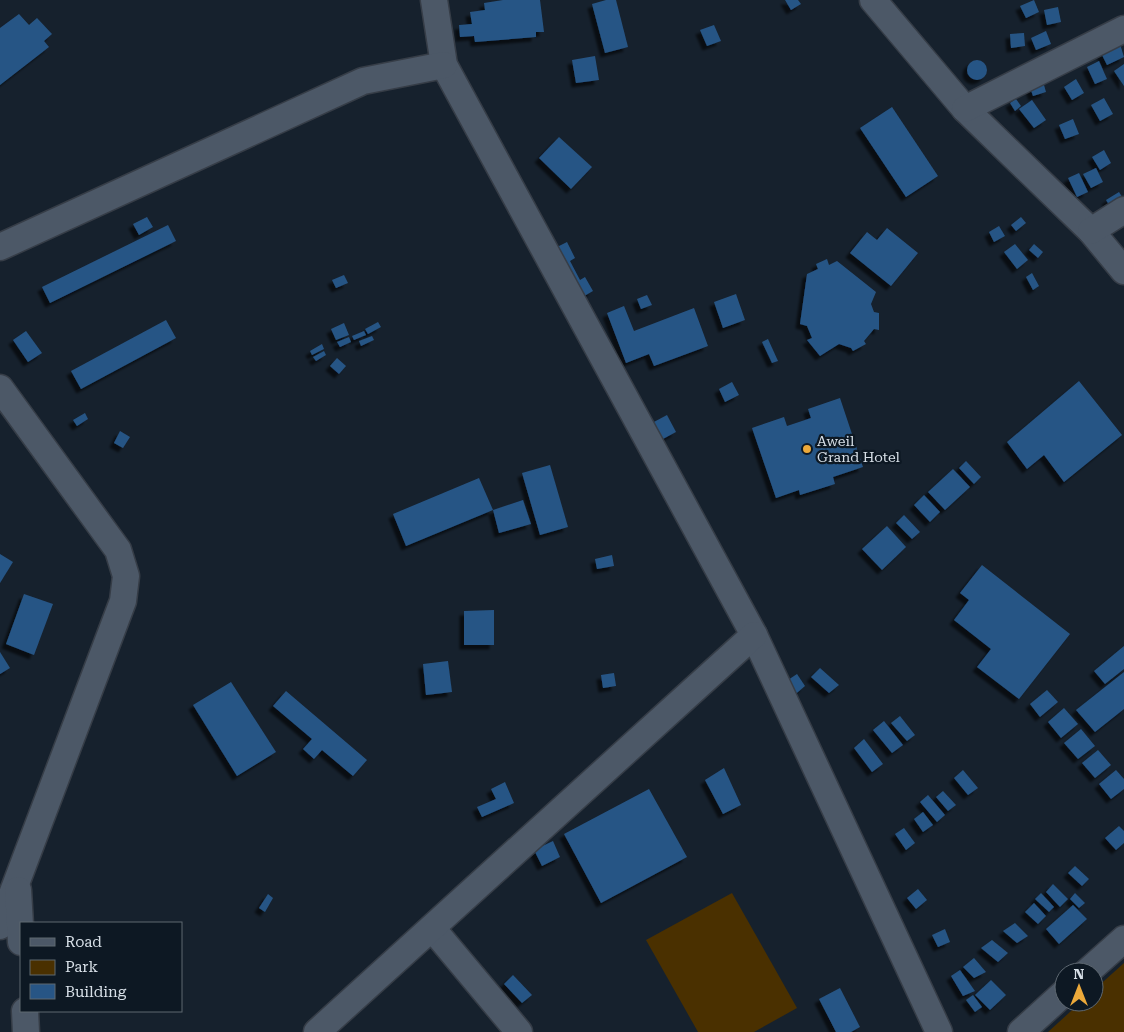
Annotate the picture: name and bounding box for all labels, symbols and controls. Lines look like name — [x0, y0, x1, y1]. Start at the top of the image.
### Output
place label: Aweil Grand Hotel — [817, 433, 900, 465]
marker: Aweil Grand Hotel — [801, 443, 813, 455]
legend — [20, 922, 182, 1012]
text: Road — [65, 933, 102, 951]
text: Park — [65, 958, 99, 976]
north arrow — [1054, 962, 1104, 1012]
text: N — [1074, 966, 1085, 982]
text: Building — [65, 983, 127, 1001]

